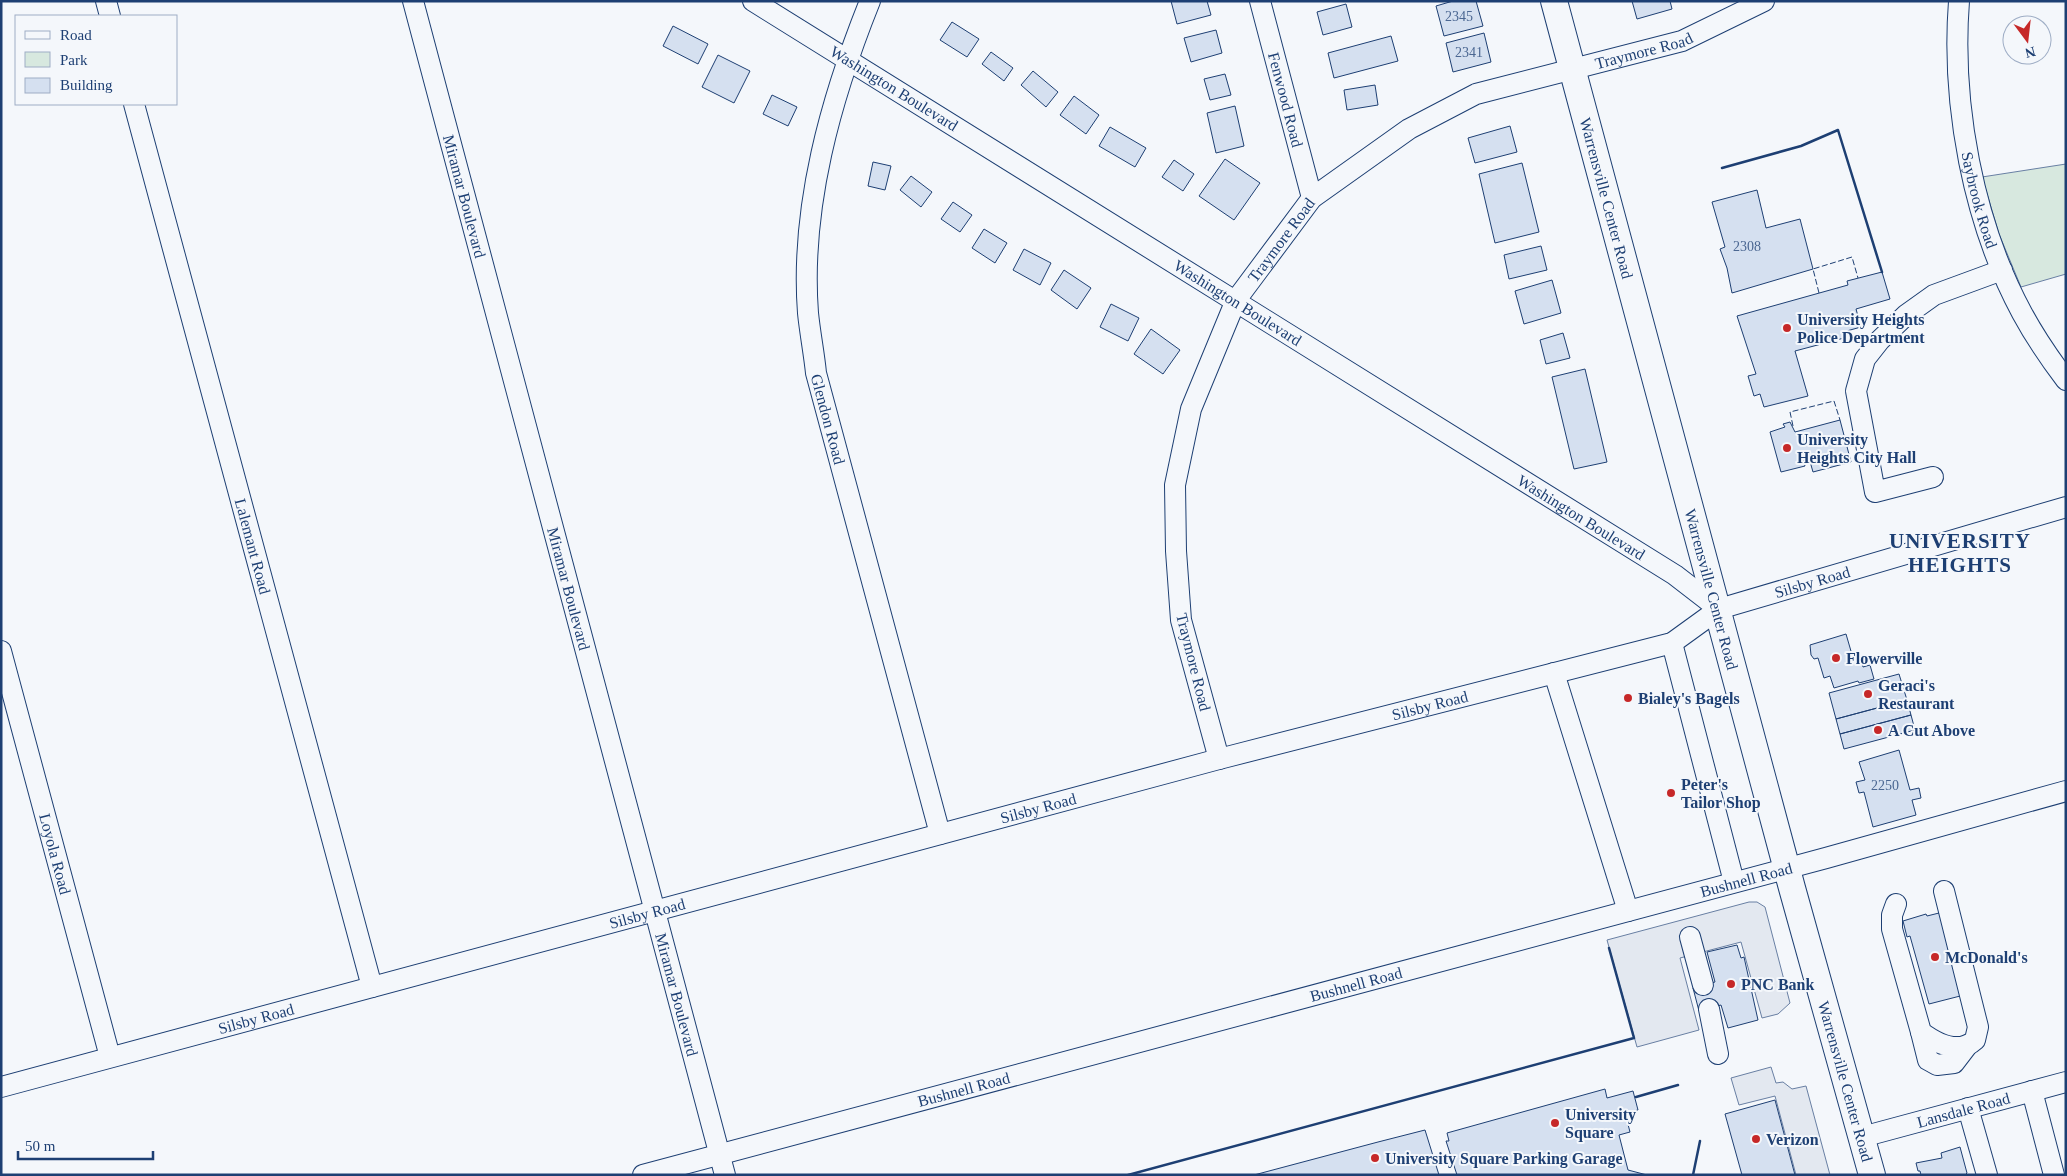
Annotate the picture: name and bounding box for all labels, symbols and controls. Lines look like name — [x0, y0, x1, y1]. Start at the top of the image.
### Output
house number: 2345 — [1445, 9, 1473, 24]
legend — [15, 15, 178, 105]
north arrow — [2002, 15, 2052, 65]
text: Road — [60, 27, 92, 43]
street label: Traymore Road — [1593, 29, 1696, 72]
street label: Washington Boulevard — [827, 43, 961, 134]
text: N — [2023, 44, 2037, 61]
house number: 2341 — [1455, 45, 1483, 60]
street label: Fenwood Road — [1265, 51, 1306, 149]
text: Park — [60, 52, 88, 68]
text: Building — [60, 77, 113, 93]
street label: Warrensville Center Road — [1577, 116, 1636, 280]
street label: Miramar Boulevard — [440, 133, 489, 260]
street label: Saybrook Road — [1958, 150, 2000, 251]
street label: Traymore Road — [1244, 195, 1318, 285]
house number: 2308 — [1733, 239, 1761, 254]
street label: Washington Boulevard — [1171, 257, 1304, 349]
place label: University Heights Police Department — [1797, 311, 1925, 347]
marker: University Heights Police Department — [1781, 322, 1793, 334]
street label: Glendon Road — [808, 372, 848, 466]
place label: University Heights City Hall — [1797, 431, 1917, 467]
marker: University Heights City Hall — [1781, 442, 1793, 454]
street label: Washington Boulevard — [1514, 472, 1648, 563]
street label: Lalemant Road — [232, 497, 274, 596]
street label: Warrensville Center Road — [1682, 507, 1741, 672]
street label: Miramar Boulevard — [544, 525, 593, 652]
district label: UNIVERSITY HEIGHTS — [1889, 529, 2031, 577]
street label: Silsby Road — [1772, 563, 1852, 601]
street label: Traymore Road — [1172, 611, 1214, 713]
place label: Flowerville — [1846, 650, 1922, 667]
marker: Flowerville — [1830, 652, 1842, 664]
place label: Geraci's Restaurant — [1878, 677, 1955, 712]
street label: Silsby Road — [1390, 688, 1470, 723]
marker: Geraci's Restaurant — [1862, 688, 1874, 700]
place label: Bialey's Bagels — [1638, 690, 1740, 708]
marker: Bialey's Bagels — [1622, 692, 1634, 704]
place label: A Cut Above — [1888, 722, 1975, 739]
marker: A Cut Above — [1872, 724, 1884, 736]
place label: Peter's Tailor Shop — [1681, 776, 1761, 812]
house number: 2250 — [1871, 778, 1899, 793]
marker: Peter's Tailor Shop — [1665, 787, 1677, 799]
street label: Silsby Road — [998, 790, 1078, 827]
street label: Loyola Road — [36, 812, 74, 896]
street label: Bushnell Road — [1698, 859, 1794, 900]
street label: Silsby Road — [607, 895, 687, 932]
street label: Miramar Boulevard — [652, 931, 701, 1058]
place label: McDonald's — [1945, 949, 2028, 966]
marker: McDonald's — [1929, 951, 1941, 963]
street label: Bushnell Road — [1308, 964, 1404, 1005]
place label: PNC Bank — [1741, 976, 1814, 993]
marker: PNC Bank — [1725, 978, 1737, 990]
street label: Warrensville Center Road — [1815, 999, 1876, 1164]
street label: Silsby Road — [216, 1001, 296, 1037]
street label: Bushnell Road — [916, 1069, 1012, 1110]
street label: Lansdale Road — [1915, 1090, 2012, 1131]
place label: University Square — [1565, 1106, 1636, 1142]
marker: University Square — [1549, 1117, 1561, 1129]
scale bar — [18, 1128, 152, 1160]
place label: Verizon — [1766, 1131, 1819, 1148]
marker: Verizon — [1750, 1133, 1762, 1145]
text: 50 m — [25, 1138, 56, 1154]
place label: University Square Parking Garage — [1385, 1150, 1622, 1168]
marker: University Square Parking Garage — [1369, 1152, 1381, 1164]

